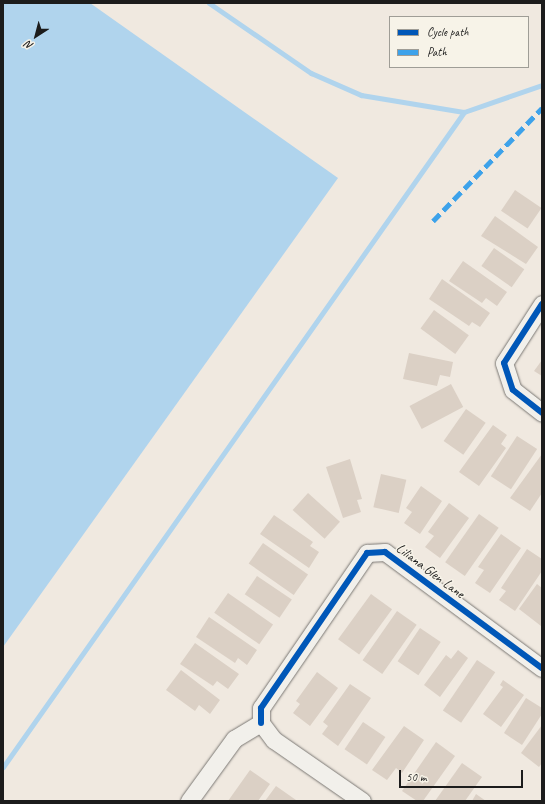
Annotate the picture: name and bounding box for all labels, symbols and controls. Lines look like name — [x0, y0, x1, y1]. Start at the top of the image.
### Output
north arrow — [16, 16, 56, 56]
legend — [389, 16, 529, 68]
text: Cycle path — [427, 24, 469, 40]
text: N — [22, 38, 36, 53]
text: Path — [427, 44, 447, 60]
street label: Liliana Glen Lane — [392, 540, 468, 602]
scale bar — [401, 762, 525, 788]
text: 50 m — [406, 769, 426, 785]

